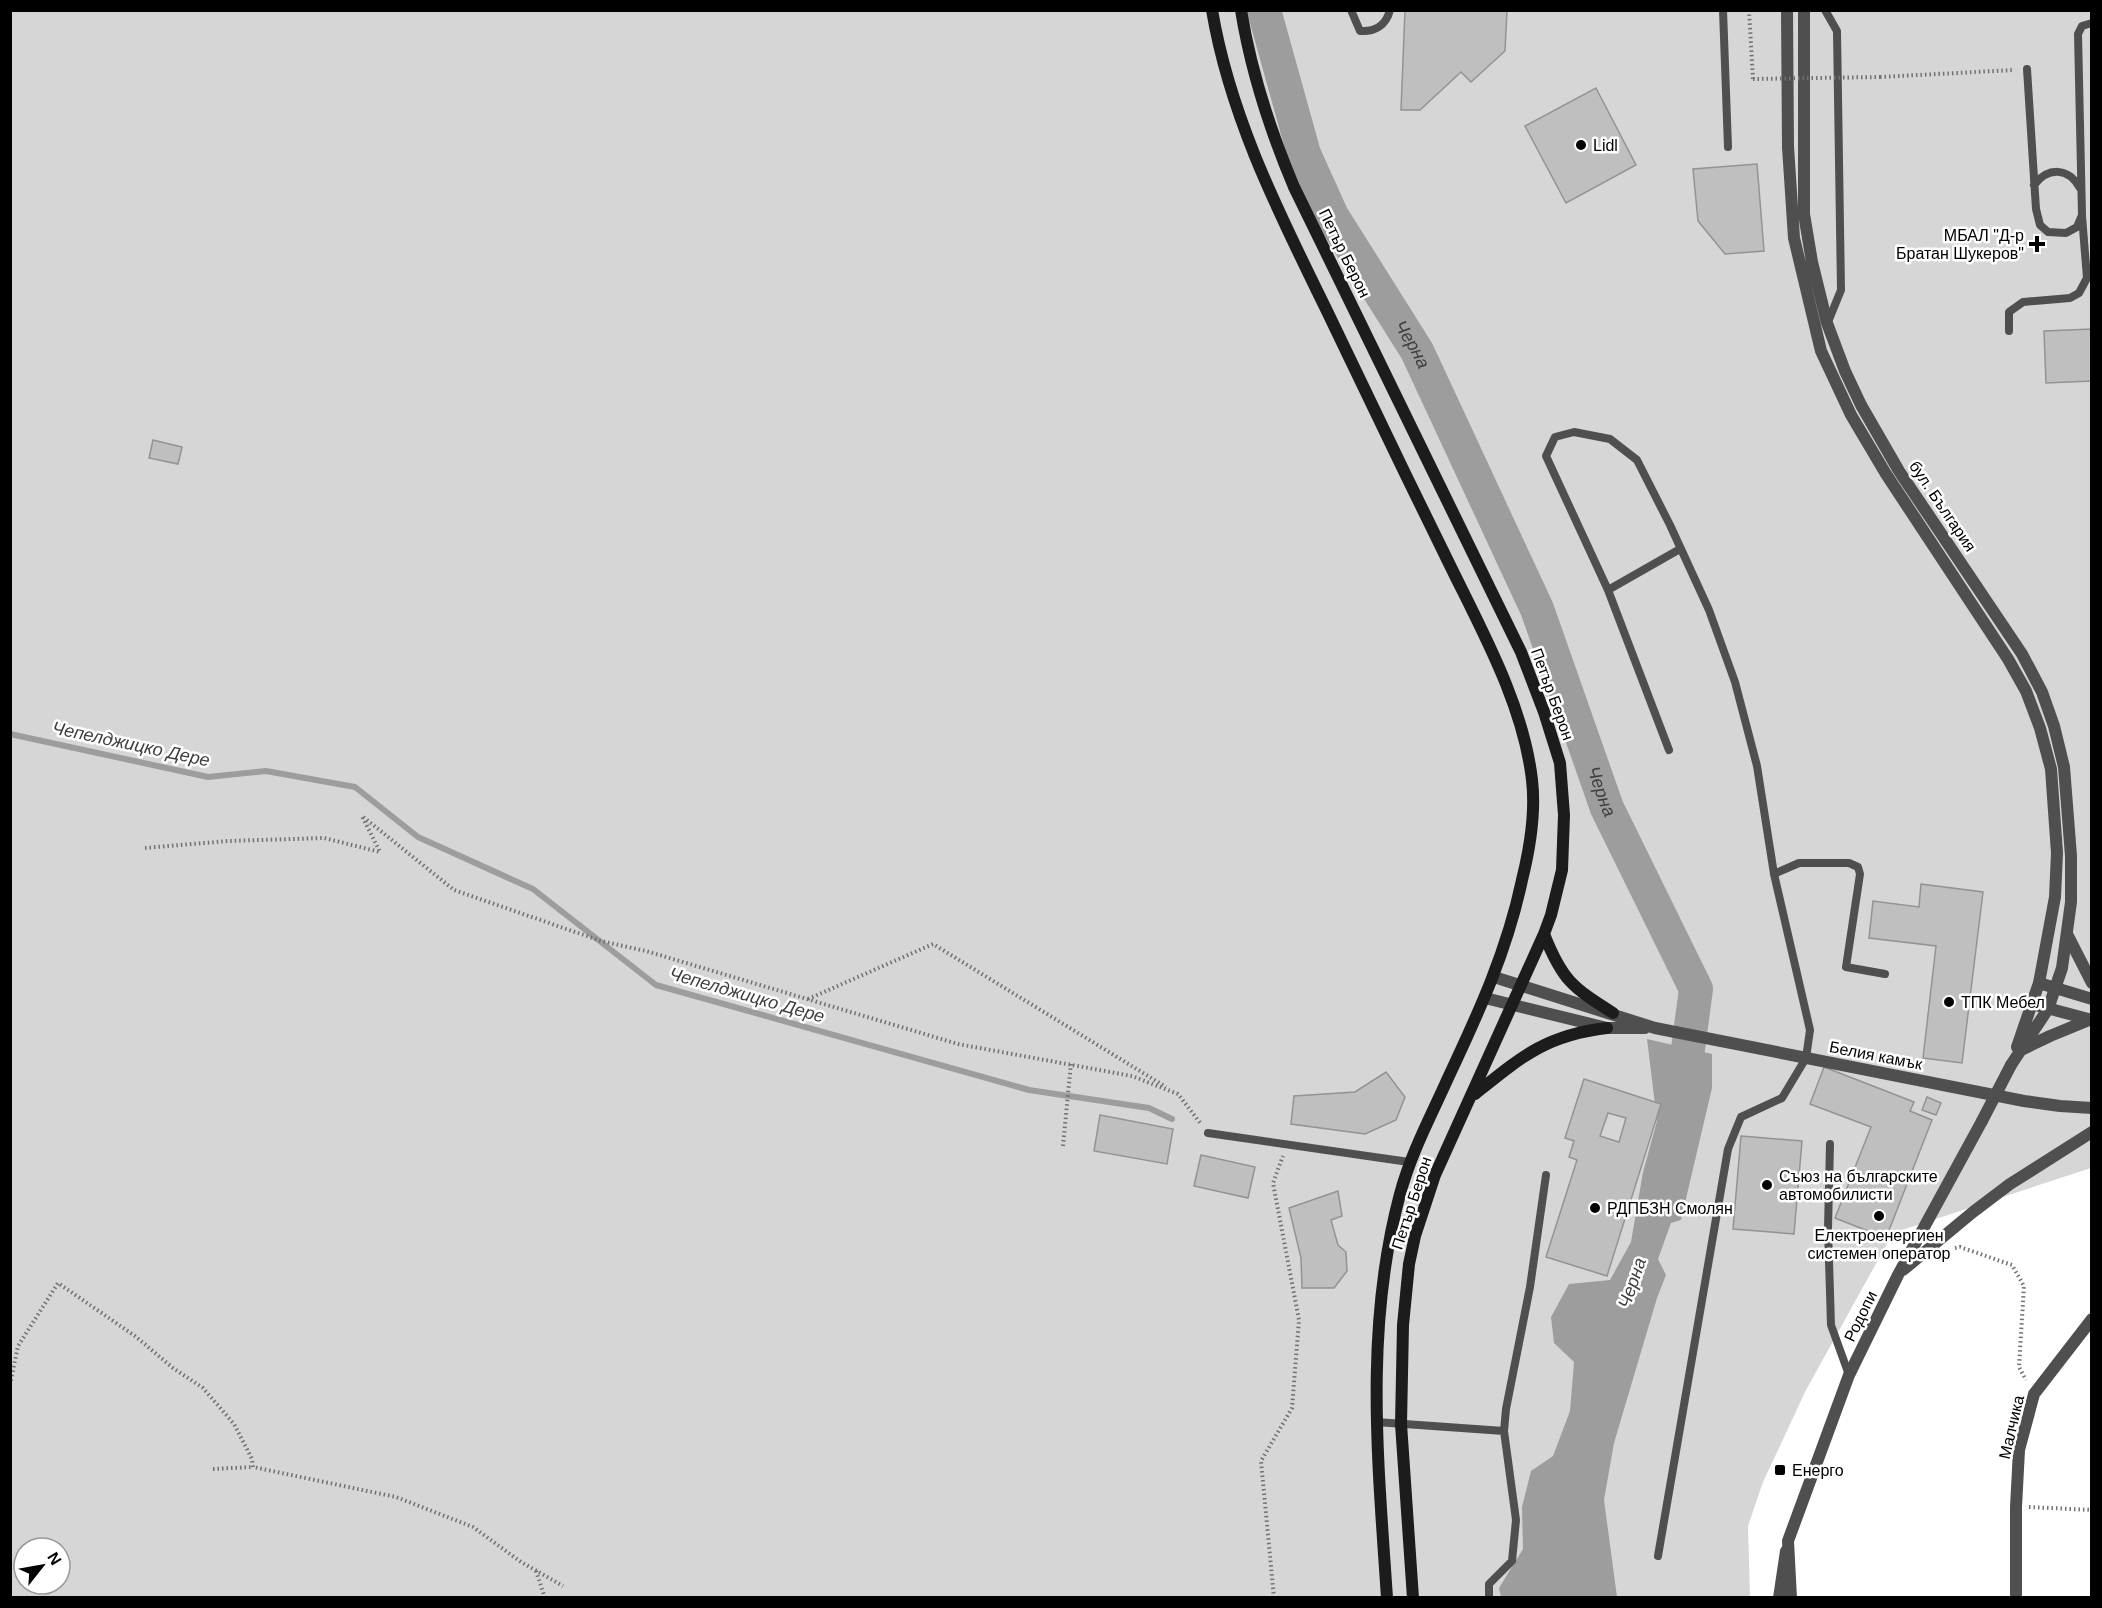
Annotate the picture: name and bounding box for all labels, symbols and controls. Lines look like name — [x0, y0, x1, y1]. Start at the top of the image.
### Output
place label: Lidl — [1593, 137, 1618, 154]
marker: Lidl — [1574, 138, 1588, 152]
street label: Петър Берон — [1316, 206, 1373, 300]
place label: МБАЛ "Д-р Братан Шукеров" — [1896, 227, 2024, 262]
marker: МБАЛ "Д-р Братан Шукеров" — [2028, 235, 2046, 253]
water label: Черна — [1390, 317, 1434, 372]
street label: бул. България — [1906, 458, 1979, 555]
street label: Петър Берон — [1528, 646, 1577, 742]
water label: Чепелджицко Дере — [50, 718, 212, 770]
water label: Черна — [1583, 764, 1620, 820]
water label: Чепелджицко Дере — [667, 963, 827, 1027]
place label: ТПК Мебел — [1961, 994, 2045, 1011]
marker: ТПК Мебел — [1942, 995, 1956, 1009]
street label: Белия камък — [1828, 1038, 1925, 1073]
street label: Петър Берон — [1388, 1155, 1434, 1252]
place label: Съюз на българските автомобилисти — [1779, 1168, 1938, 1203]
marker: Съюз на българските автомобилисти — [1760, 1178, 1774, 1192]
place label: РДПБЗН Смолян — [1607, 1200, 1733, 1217]
marker: РДПБЗН Смолян — [1588, 1201, 1602, 1215]
marker: Електроенергиен системен оператор — [1872, 1209, 1886, 1223]
place label: Електроенергиен системен оператор — [1807, 1227, 1951, 1262]
water label: Черна — [1614, 1255, 1650, 1311]
street label: Родопи — [1841, 1288, 1880, 1344]
street label: Малчика — [1996, 1393, 2027, 1461]
place label: Енерго — [1792, 1462, 1844, 1479]
marker: Енерго — [1773, 1463, 1787, 1477]
north arrow — [12, 1536, 72, 1596]
text: N — [44, 1549, 65, 1568]

